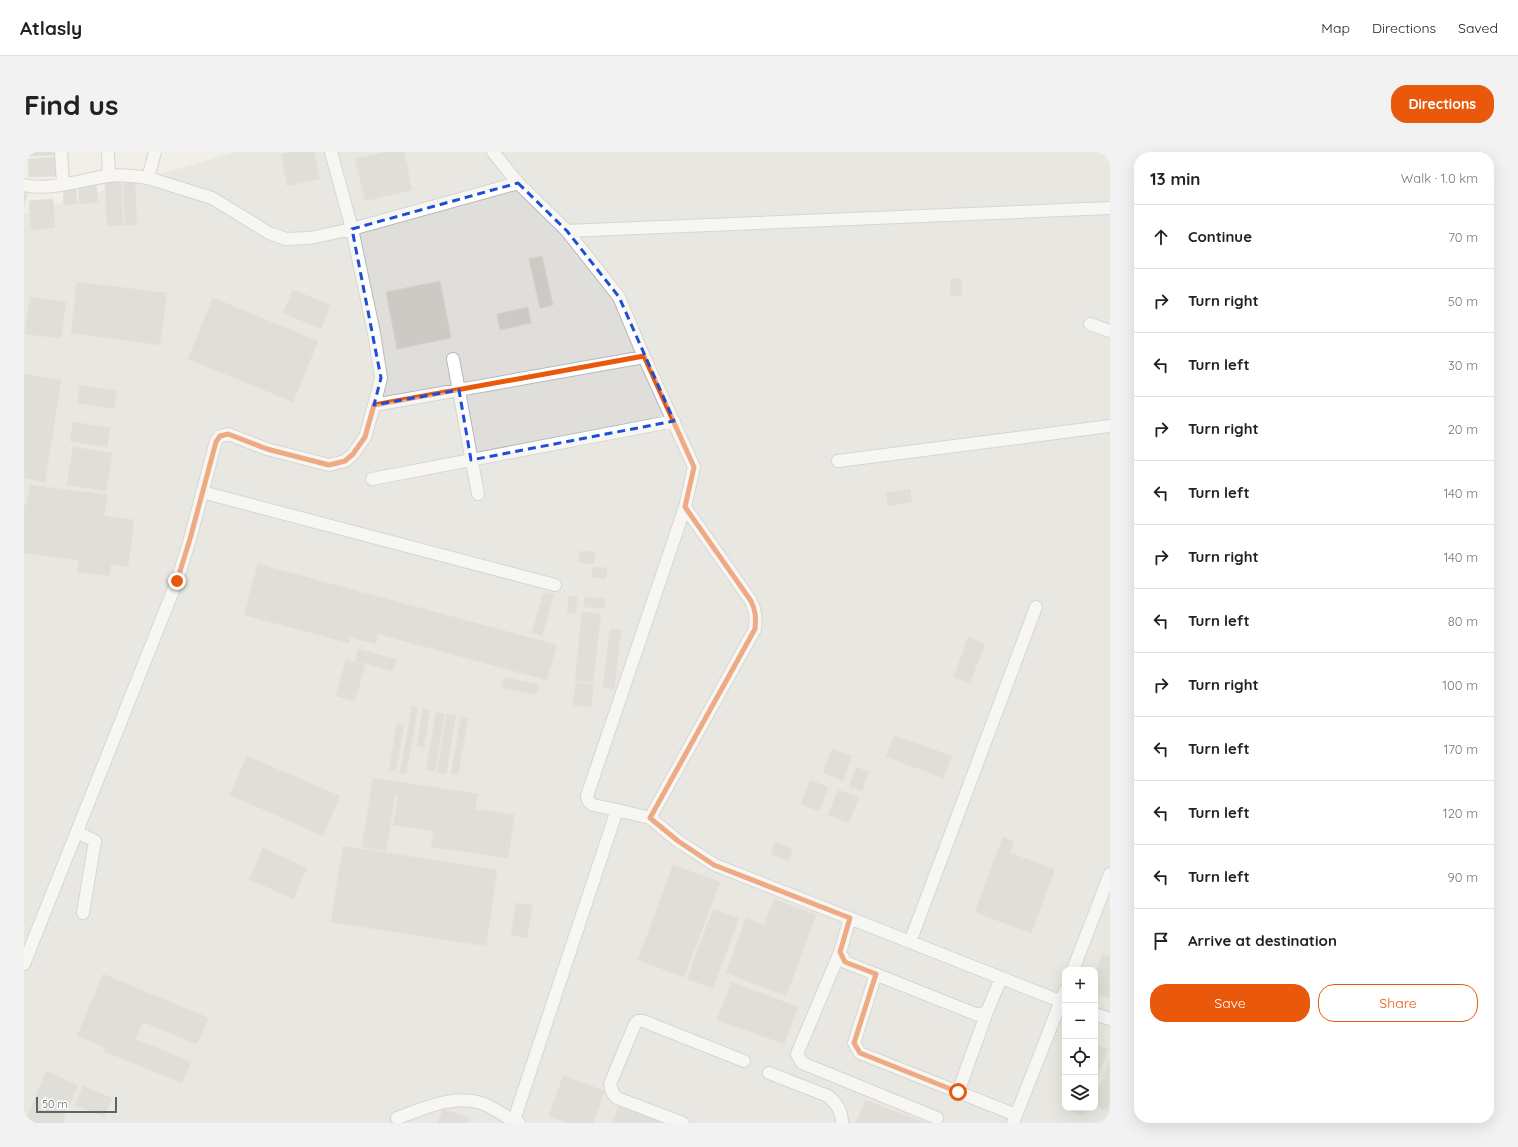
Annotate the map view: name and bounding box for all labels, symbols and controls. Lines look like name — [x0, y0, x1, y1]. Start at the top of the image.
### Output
text: Atlasly — [20, 16, 82, 40]
text: Map — [1321, 19, 1350, 37]
text: Directions — [1372, 19, 1436, 37]
text: Saved — [1458, 19, 1498, 37]
button: Directions — [1391, 85, 1494, 123]
text: Find us — [24, 87, 118, 122]
text: 13 min — [1150, 168, 1200, 189]
text: Walk · 1.0 km — [1401, 170, 1478, 186]
icon: ahead — [1150, 226, 1172, 248]
text: Continue — [1188, 227, 1252, 246]
text: 70 m — [1448, 229, 1478, 245]
icon: right — [1150, 290, 1172, 312]
text: Turn right — [1188, 291, 1259, 310]
text: 50 m — [1448, 293, 1478, 309]
icon: left — [1150, 354, 1172, 376]
text: Turn left — [1188, 355, 1250, 374]
text: 30 m — [1448, 357, 1478, 373]
icon: right — [1150, 418, 1172, 440]
text: Turn right — [1188, 419, 1259, 438]
text: 20 m — [1448, 421, 1478, 437]
icon: left — [1150, 482, 1172, 504]
text: Turn left — [1188, 483, 1250, 502]
text: 140 m — [1443, 485, 1478, 501]
icon: right — [1150, 546, 1172, 568]
text: Turn right — [1188, 547, 1259, 566]
text: 140 m — [1443, 549, 1478, 565]
route end — [168, 572, 186, 590]
icon: left — [1150, 610, 1172, 632]
text: Turn left — [1188, 611, 1250, 630]
text: 80 m — [1448, 613, 1478, 629]
icon: right — [1150, 674, 1172, 696]
text: Turn right — [1188, 675, 1259, 694]
text: 100 m — [1442, 677, 1478, 693]
icon: left — [1150, 738, 1172, 760]
text: Turn left — [1188, 739, 1250, 758]
text: 170 m — [1443, 741, 1478, 757]
icon: left — [1150, 802, 1172, 824]
text: Turn left — [1188, 803, 1250, 822]
text: 120 m — [1443, 805, 1478, 821]
icon: left — [1150, 866, 1172, 888]
text: Turn left — [1188, 867, 1250, 886]
text: 90 m — [1448, 869, 1478, 885]
icon: arrive — [1150, 930, 1172, 952]
text: Arrive at destination — [1188, 931, 1337, 950]
map controls — [1062, 967, 1098, 1111]
button: + — [1062, 967, 1098, 1003]
button: Save — [1150, 984, 1310, 1022]
button: Share — [1318, 984, 1478, 1022]
button: − — [1062, 1003, 1098, 1039]
button: locate — [1062, 1039, 1098, 1075]
button: layers — [1062, 1075, 1098, 1111]
route start — [949, 1083, 967, 1101]
scale bar — [36, 1095, 117, 1114]
text: 50 m — [42, 1097, 68, 1111]

